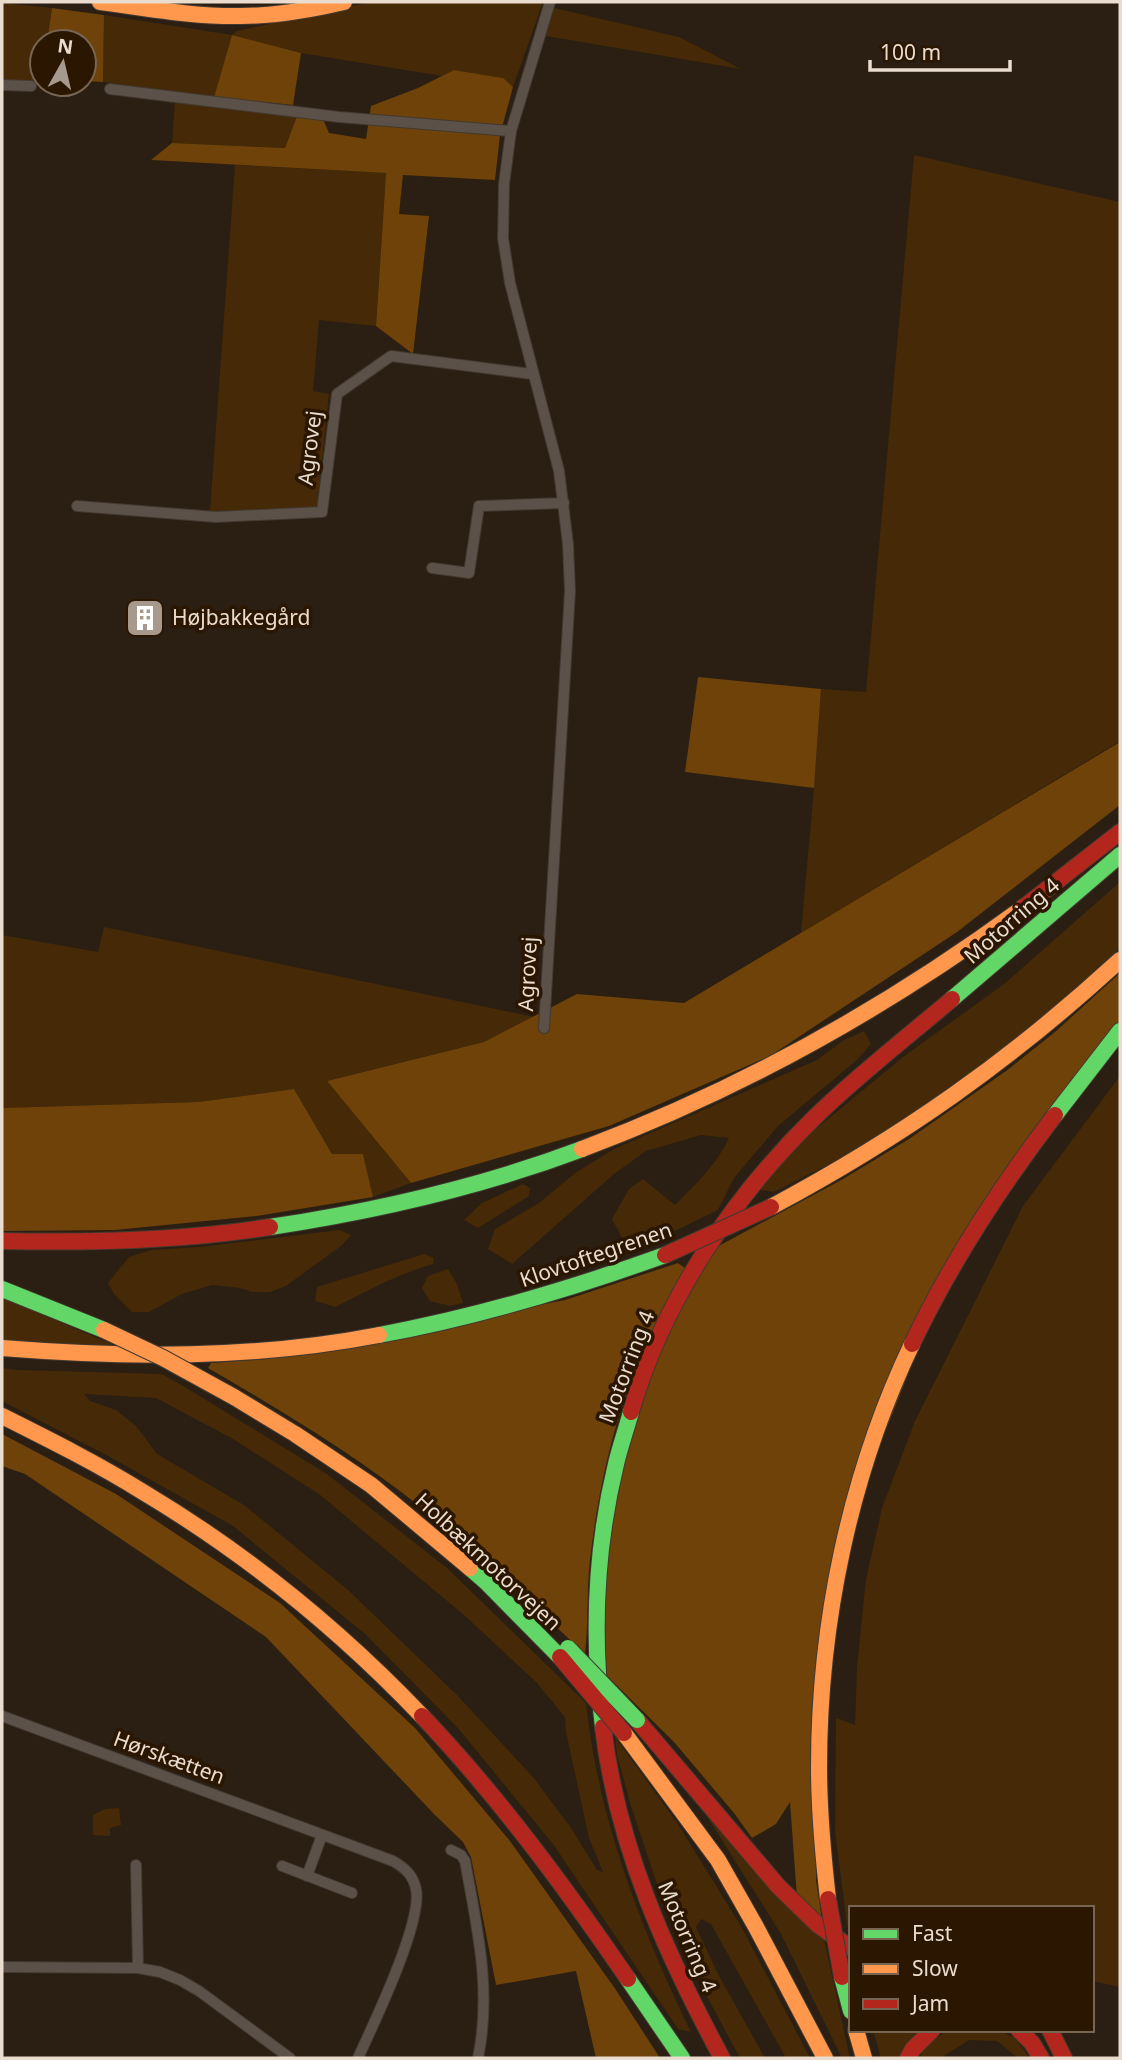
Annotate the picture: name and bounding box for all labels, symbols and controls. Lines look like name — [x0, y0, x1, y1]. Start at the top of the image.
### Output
north arrow — [28, 28, 98, 98]
scale bar — [870, 28, 1010, 72]
text: N — [56, 32, 75, 60]
text: 100 m — [880, 38, 941, 66]
street label: Agrovej — [291, 409, 327, 487]
building icon: Højbakkegård — [124, 597, 166, 639]
place label: Højbakkegård — [172, 603, 311, 631]
street label: Motorring 4 — [958, 871, 1065, 970]
street label: Agrovej — [511, 936, 543, 1012]
street label: Klovtoftegrenen — [516, 1215, 675, 1293]
street label: Motorring 4 — [592, 1306, 660, 1427]
street label: Holbækmotorvejen — [410, 1486, 568, 1636]
street label: Hørskætten — [110, 1724, 229, 1790]
street label: Motorring 4 — [652, 1877, 724, 1996]
legend — [849, 1906, 1094, 2032]
text: Fast — [912, 1919, 953, 1947]
text: Slow — [912, 1954, 958, 1982]
text: Jam — [910, 1989, 949, 2017]

